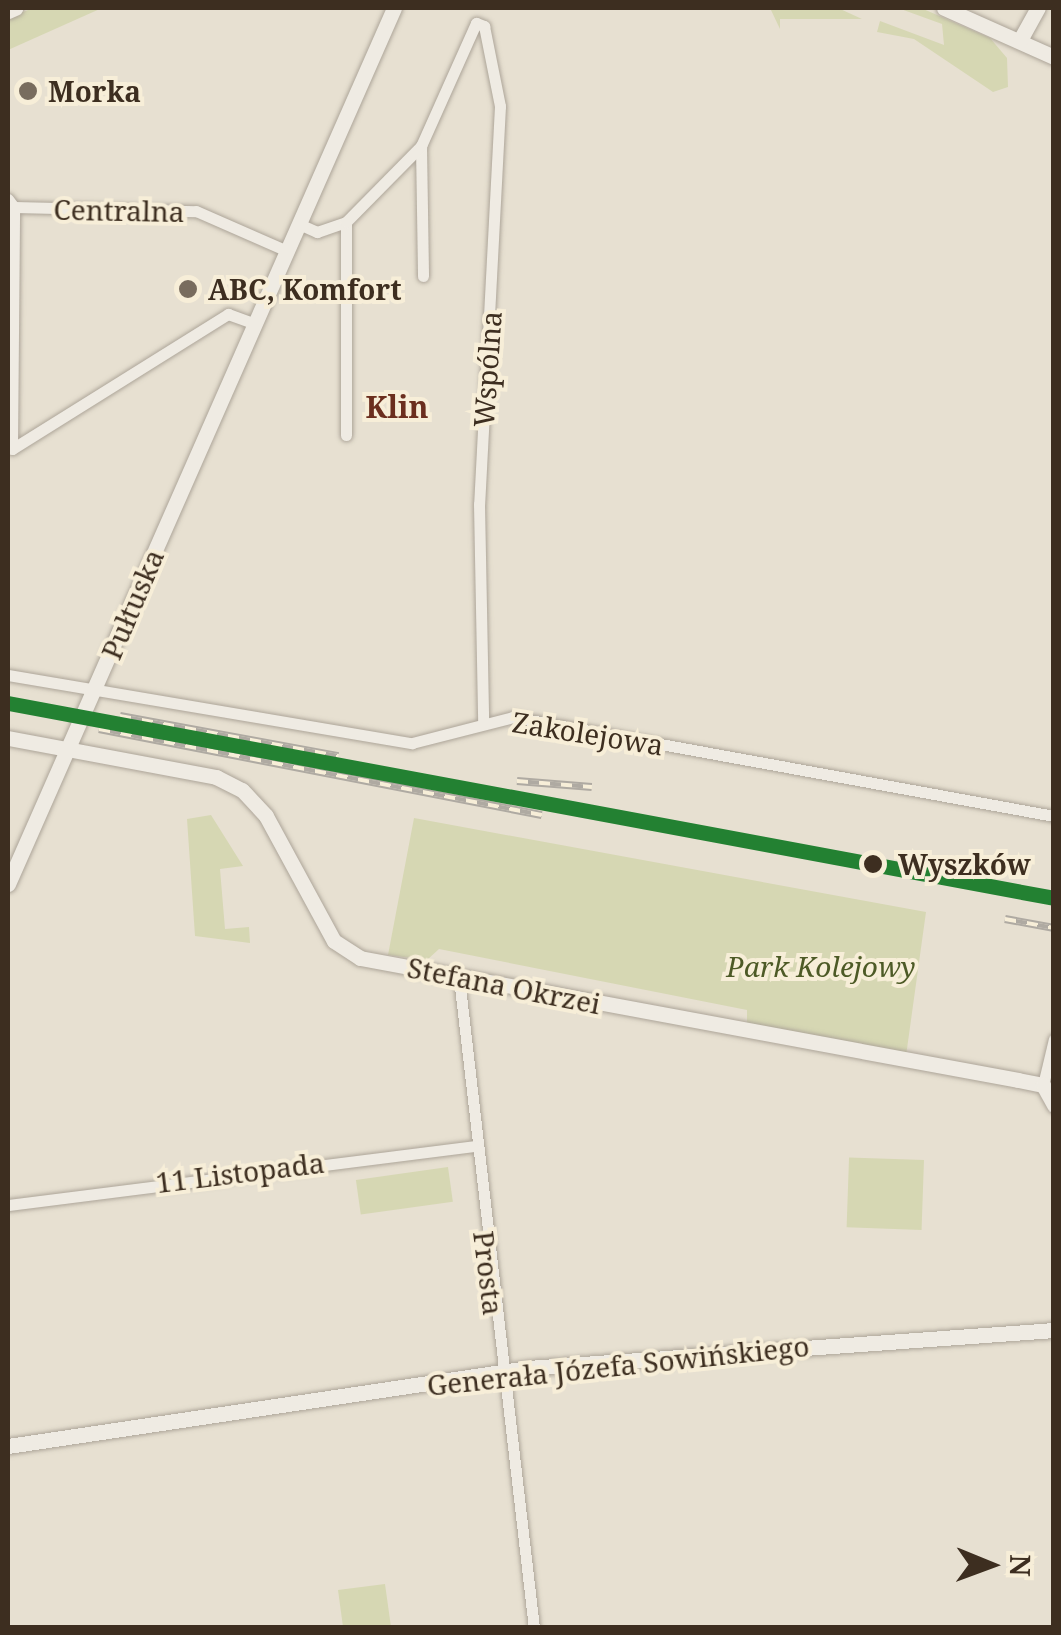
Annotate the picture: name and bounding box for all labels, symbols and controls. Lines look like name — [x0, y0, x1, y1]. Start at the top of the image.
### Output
place label: Morka — [48, 74, 141, 108]
marker: Morka — [17, 80, 39, 102]
street label: Centralna — [53, 192, 185, 228]
place label: ABC, Komfort — [208, 272, 402, 306]
marker: ABC, Komfort — [177, 278, 199, 300]
street label: Wspólna — [466, 310, 508, 428]
district label: Klin — [365, 389, 429, 425]
street label: Pułtuska — [94, 544, 170, 664]
street label: Zakolejowa — [510, 704, 666, 762]
place label: Wyszków — [898, 847, 1031, 881]
marker: Wyszków — [857, 848, 889, 880]
park label: Park Kolejowy — [726, 949, 916, 983]
street label: Stefana Okrzei — [405, 950, 603, 1020]
street label: 11 Listopada — [154, 1145, 326, 1199]
street label: Prosta — [467, 1229, 511, 1317]
street label: Generała Józefa Sowińskiego — [425, 1328, 811, 1402]
north arrow — [941, 1515, 1041, 1615]
text: N — [1002, 1554, 1040, 1577]

